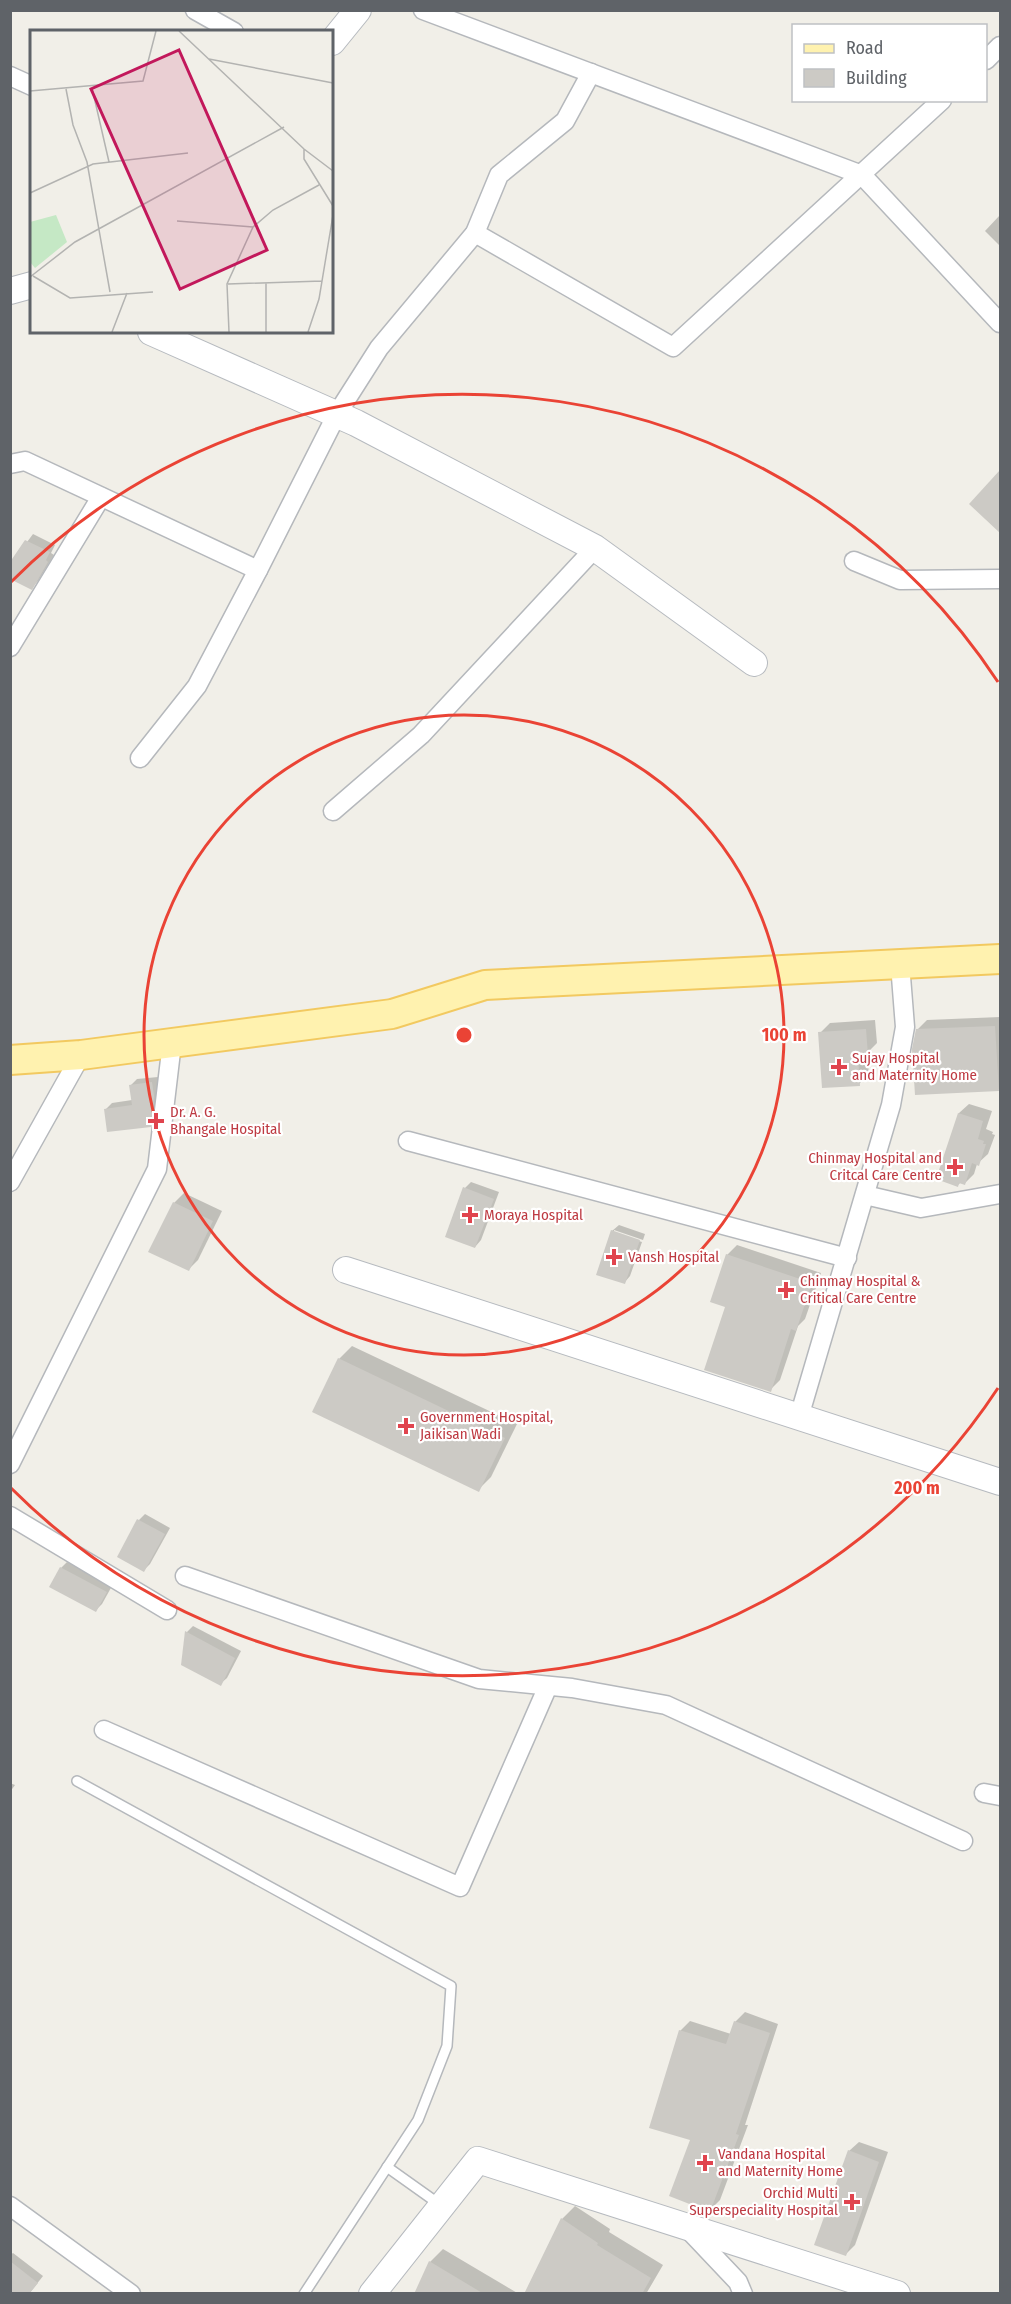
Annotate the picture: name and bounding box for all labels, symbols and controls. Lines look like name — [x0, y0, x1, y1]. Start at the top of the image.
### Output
legend — [792, 24, 987, 102]
inset map — [30, 30, 333, 333]
text: Road — [846, 37, 883, 59]
text: Building — [846, 67, 907, 89]
text: 100 m — [762, 1024, 806, 1046]
centre of rings — [454, 1025, 474, 1045]
place label: Sujay Hospital and Maternity Home — [852, 1049, 977, 1084]
marker: Sujay Hospital and Maternity Home — [830, 1058, 848, 1076]
place label: Dr. A. G. Bhangale Hospital — [170, 1103, 281, 1138]
marker: Dr. A. G. Bhangale Hospital — [147, 1112, 165, 1130]
place label: Chinmay Hospital and Critcal Care Centre — [808, 1149, 942, 1184]
marker: Chinmay Hospital and Critcal Care Centre — [946, 1158, 964, 1176]
marker: Moraya Hospital — [461, 1206, 479, 1224]
place label: Moraya Hospital — [484, 1206, 583, 1224]
marker: Vansh Hospital — [605, 1248, 623, 1266]
place label: Vansh Hospital — [628, 1248, 719, 1266]
place label: Chinmay Hospital & Critical Care Centre — [800, 1272, 921, 1307]
marker: Chinmay Hospital & Critical Care Centre — [777, 1281, 795, 1299]
place label: Government Hospital, Jaikisan Wadi — [420, 1408, 553, 1443]
marker: Government Hospital, Jaikisan Wadi — [397, 1417, 415, 1435]
text: 200 m — [893, 1477, 940, 1499]
place label: Vandana Hospital and Maternity Home — [718, 2145, 843, 2180]
marker: Vandana Hospital and Maternity Home — [696, 2154, 714, 2172]
place label: Orchid Multi Superspeciality Hospital — [689, 2184, 838, 2219]
marker: Orchid Multi Superspeciality Hospital — [843, 2193, 861, 2211]

